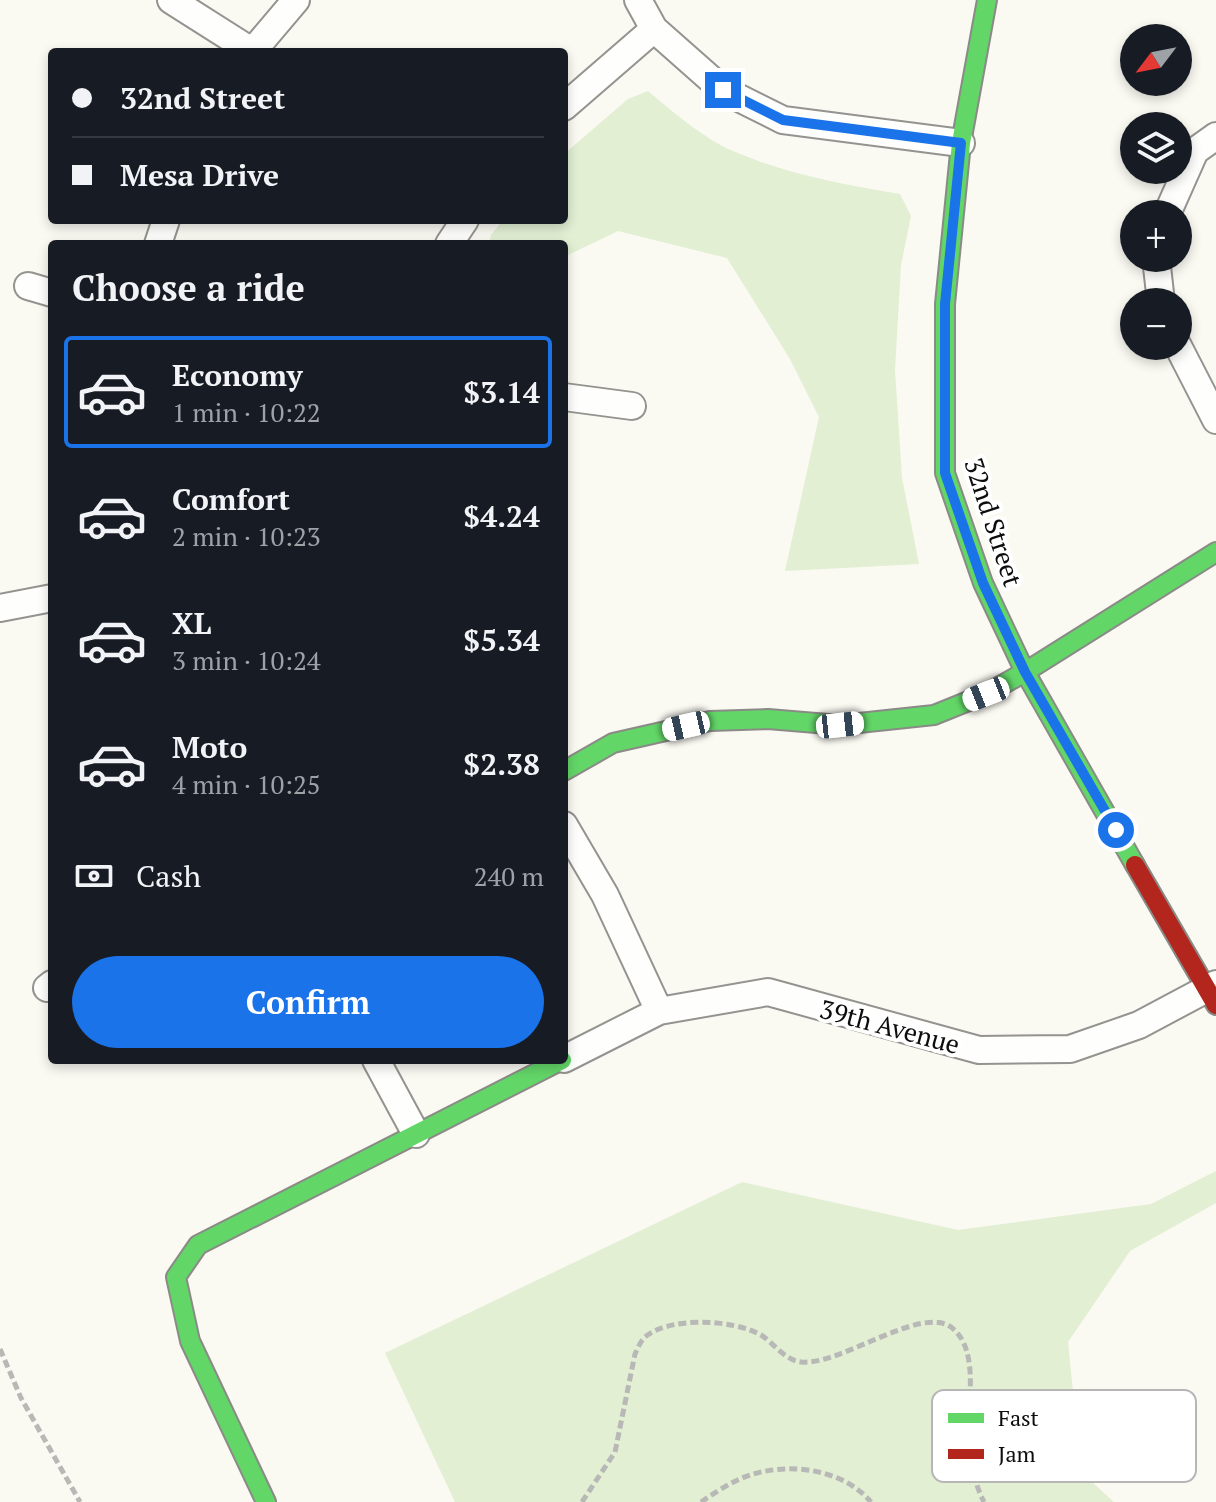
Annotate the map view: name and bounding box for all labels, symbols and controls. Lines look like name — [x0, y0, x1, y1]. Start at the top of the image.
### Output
north arrow — [1120, 24, 1192, 96]
map controls — [1120, 24, 1192, 360]
route end — [705, 72, 741, 108]
text: 32nd Street — [120, 78, 285, 118]
button: layers — [1120, 112, 1192, 184]
text: Mesa Drive — [120, 155, 279, 195]
button: + — [1120, 200, 1192, 272]
text: Choose a ride — [72, 264, 305, 311]
button: − — [1120, 288, 1192, 360]
text: Economy — [172, 355, 303, 395]
icon: car — [76, 356, 148, 428]
text: $3.14 — [463, 372, 540, 412]
text: 1 min · 10:22 — [172, 395, 321, 429]
street label: 32nd Street — [957, 453, 1031, 591]
text: Comfort — [172, 479, 290, 519]
icon: car — [76, 480, 148, 552]
text: $4.24 — [463, 496, 540, 536]
text: 2 min · 10:23 — [172, 519, 321, 553]
text: XL — [172, 603, 211, 643]
icon: car — [76, 604, 148, 676]
text: $5.34 — [463, 620, 540, 660]
text: 3 min · 10:24 — [172, 643, 321, 677]
car — [959, 674, 1013, 714]
car — [660, 709, 712, 743]
car — [815, 711, 865, 739]
text: Moto — [172, 727, 247, 767]
icon: car — [76, 728, 148, 800]
text: $2.38 — [463, 744, 540, 784]
text: 4 min · 10:25 — [172, 767, 321, 801]
route start — [1098, 812, 1134, 848]
icon: cash — [72, 854, 116, 898]
text: Cash — [136, 856, 201, 896]
text: 240 m — [474, 859, 544, 893]
button: Confirm — [72, 956, 544, 1048]
street label: 39th Avenue — [816, 991, 964, 1061]
legend — [932, 1390, 1196, 1482]
text: Fast — [998, 1403, 1039, 1432]
text: Jam — [998, 1439, 1036, 1468]

